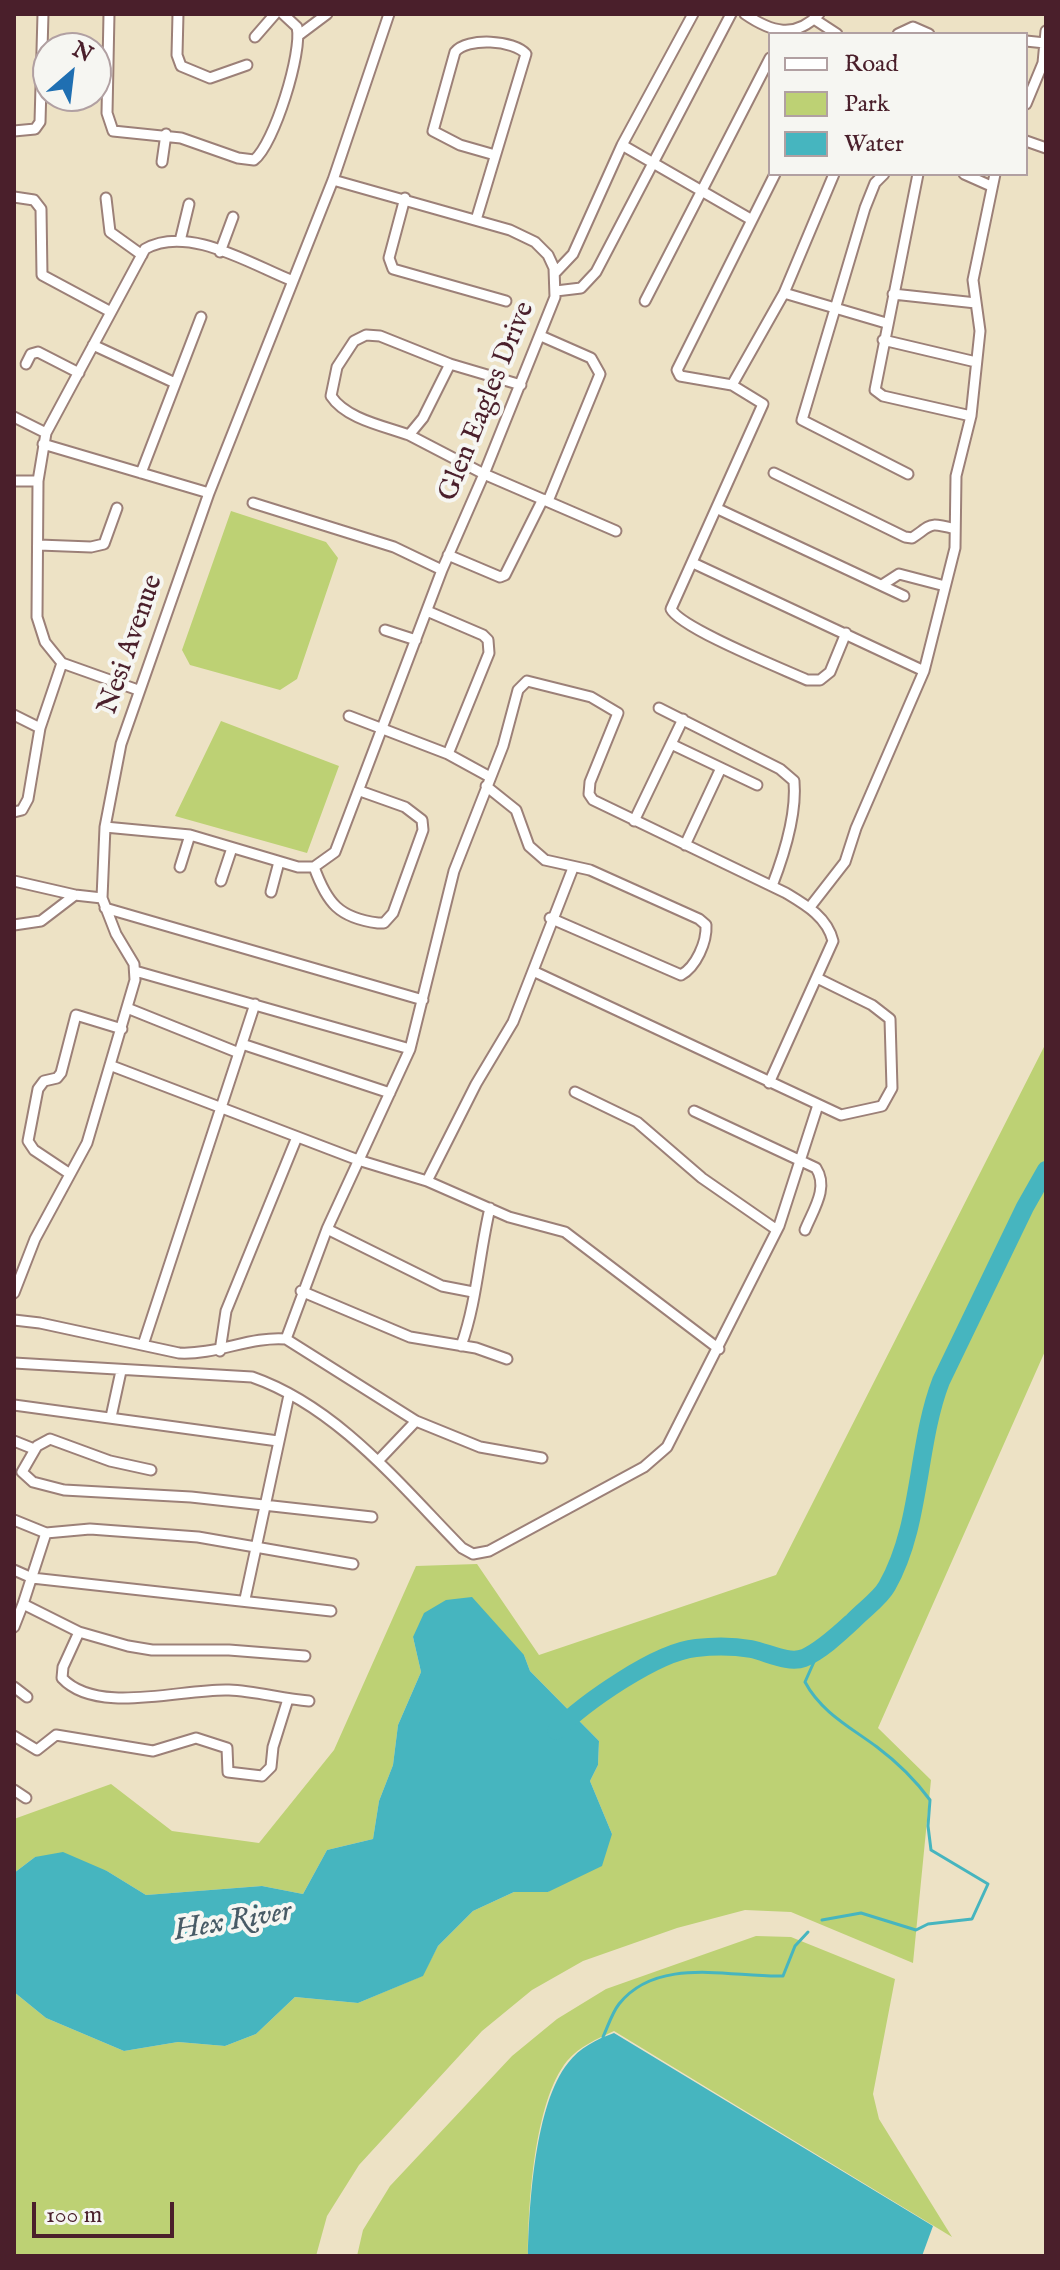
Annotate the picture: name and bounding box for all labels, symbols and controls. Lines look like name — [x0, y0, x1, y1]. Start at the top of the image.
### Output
north arrow — [32, 32, 112, 112]
legend — [768, 32, 1028, 176]
text: N — [67, 36, 97, 69]
text: Road — [844, 49, 898, 80]
text: Park — [844, 89, 890, 120]
text: Water — [844, 129, 904, 160]
street label: Glen Eagles Drive — [433, 297, 543, 507]
street label: Nesi Avenue — [92, 571, 172, 719]
water label: Hex River — [171, 1895, 295, 1951]
scale bar — [36, 2186, 178, 2236]
text: 100 m — [46, 2200, 102, 2231]

